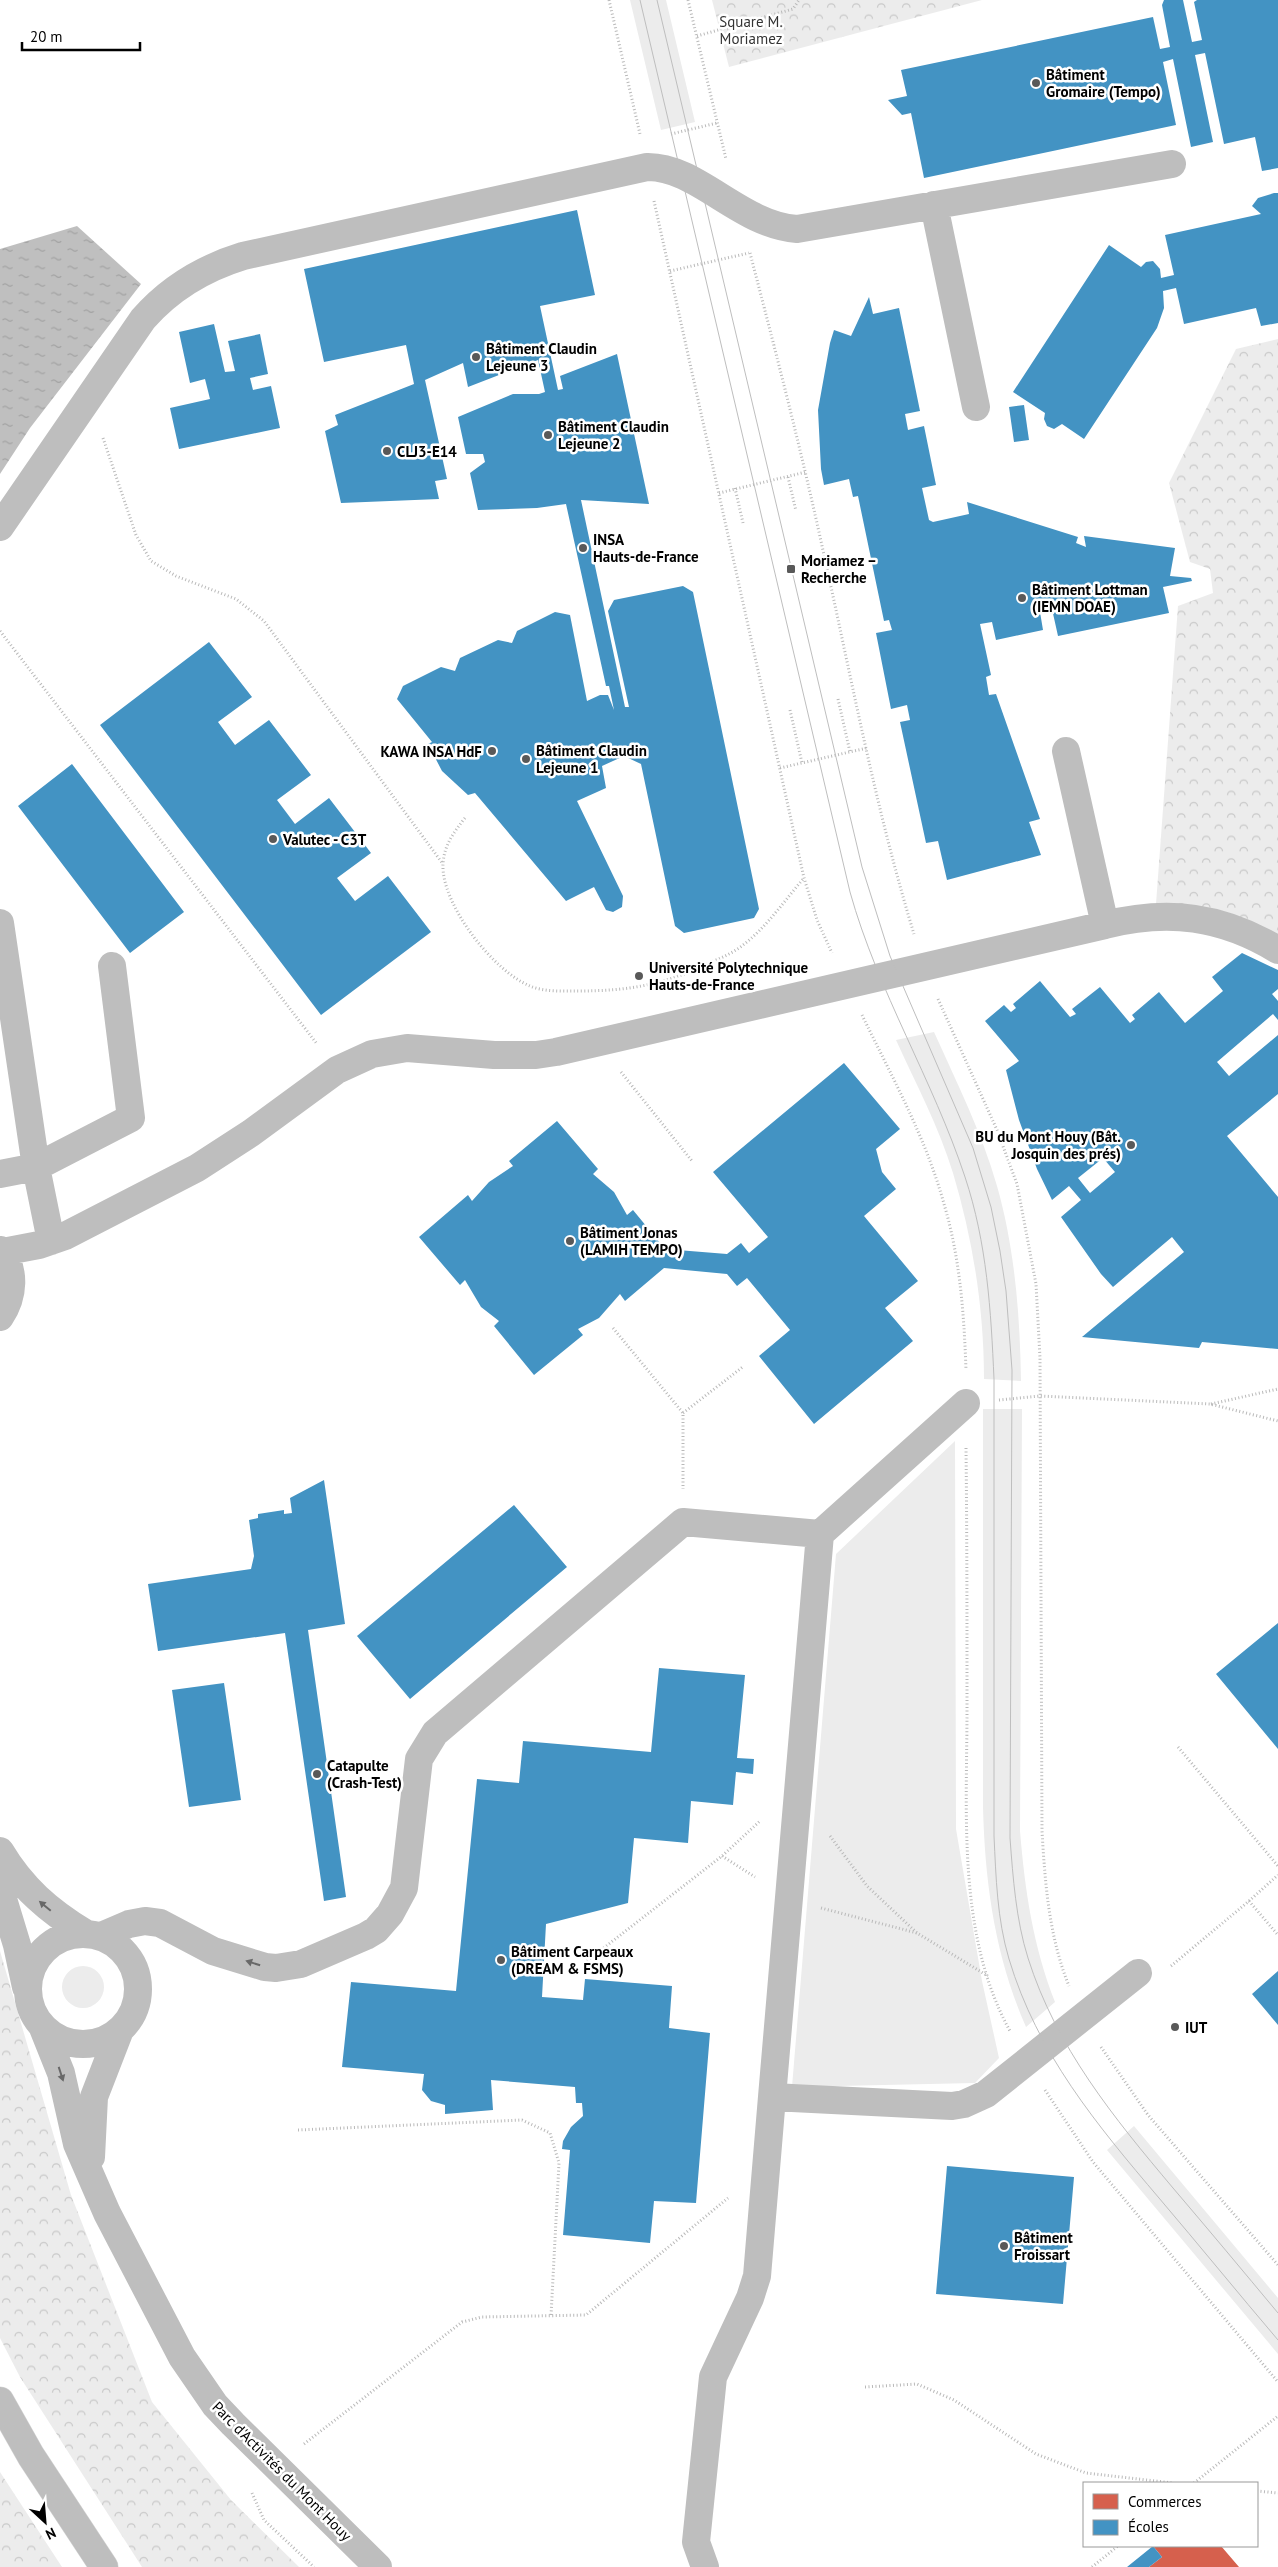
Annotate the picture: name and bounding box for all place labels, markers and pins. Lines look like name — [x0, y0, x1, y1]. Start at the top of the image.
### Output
place label: Bâtiment Gromaire (Tempo) — [1046, 65, 1161, 101]
marker: Bâtiment Gromaire (Tempo) — [1030, 77, 1042, 89]
place label: Bâtiment Claudin Lejeune 3 — [486, 339, 597, 375]
marker: Bâtiment Claudin Lejeune 3 — [470, 351, 482, 363]
place label: Bâtiment Claudin Lejeune 2 — [558, 417, 669, 453]
marker: Bâtiment Claudin Lejeune 2 — [542, 429, 554, 441]
place label: CLJ3-E14 — [397, 442, 457, 461]
marker: CLJ3-E14 — [381, 445, 393, 457]
place label: INSA Hauts-de-France — [593, 530, 699, 566]
marker: INSA Hauts-de-France — [577, 542, 589, 554]
place label: Moriamez – Recherche — [801, 551, 877, 587]
marker: Moriamez – Recherche — [785, 563, 797, 575]
place label: Bâtiment Lottman (IEMN DOAE) — [1032, 580, 1148, 616]
marker: Bâtiment Lottman (IEMN DOAE) — [1016, 592, 1028, 604]
place label: Bâtiment Claudin Lejeune 1 — [536, 741, 647, 777]
place label: KAWA INSA HdF — [380, 742, 482, 761]
marker: KAWA INSA HdF — [486, 745, 498, 757]
marker: Bâtiment Claudin Lejeune 1 — [520, 753, 532, 765]
place label: Valutec - C3T — [282, 830, 367, 849]
marker: Valutec - C3T — [267, 833, 279, 845]
place label: Université Polytechnique Hauts-de-France — [649, 958, 809, 994]
marker: Université Polytechnique Hauts-de-France — [633, 970, 645, 982]
place label: BU du Mont Houy (Bât. Josquin des prés) — [975, 1127, 1121, 1163]
marker: BU du Mont Houy (Bât. Josquin des prés) — [1125, 1139, 1137, 1151]
place label: Bâtiment Jonas (LAMIH TEMPO) — [580, 1223, 683, 1259]
marker: Bâtiment Jonas (LAMIH TEMPO) — [564, 1235, 576, 1247]
place label: Catapulte (Crash-Test) — [327, 1756, 402, 1792]
marker: Catapulte (Crash-Test) — [311, 1768, 323, 1780]
place label: Bâtiment Carpeaux (DREAM & FSMS) — [511, 1942, 633, 1978]
marker: Bâtiment Carpeaux (DREAM & FSMS) — [495, 1954, 507, 1966]
place label: IUT — [1185, 2018, 1208, 2037]
marker: IUT — [1169, 2021, 1181, 2033]
place label: Bâtiment Froissart — [1014, 2228, 1073, 2264]
marker: Bâtiment Froissart — [998, 2240, 1010, 2252]

